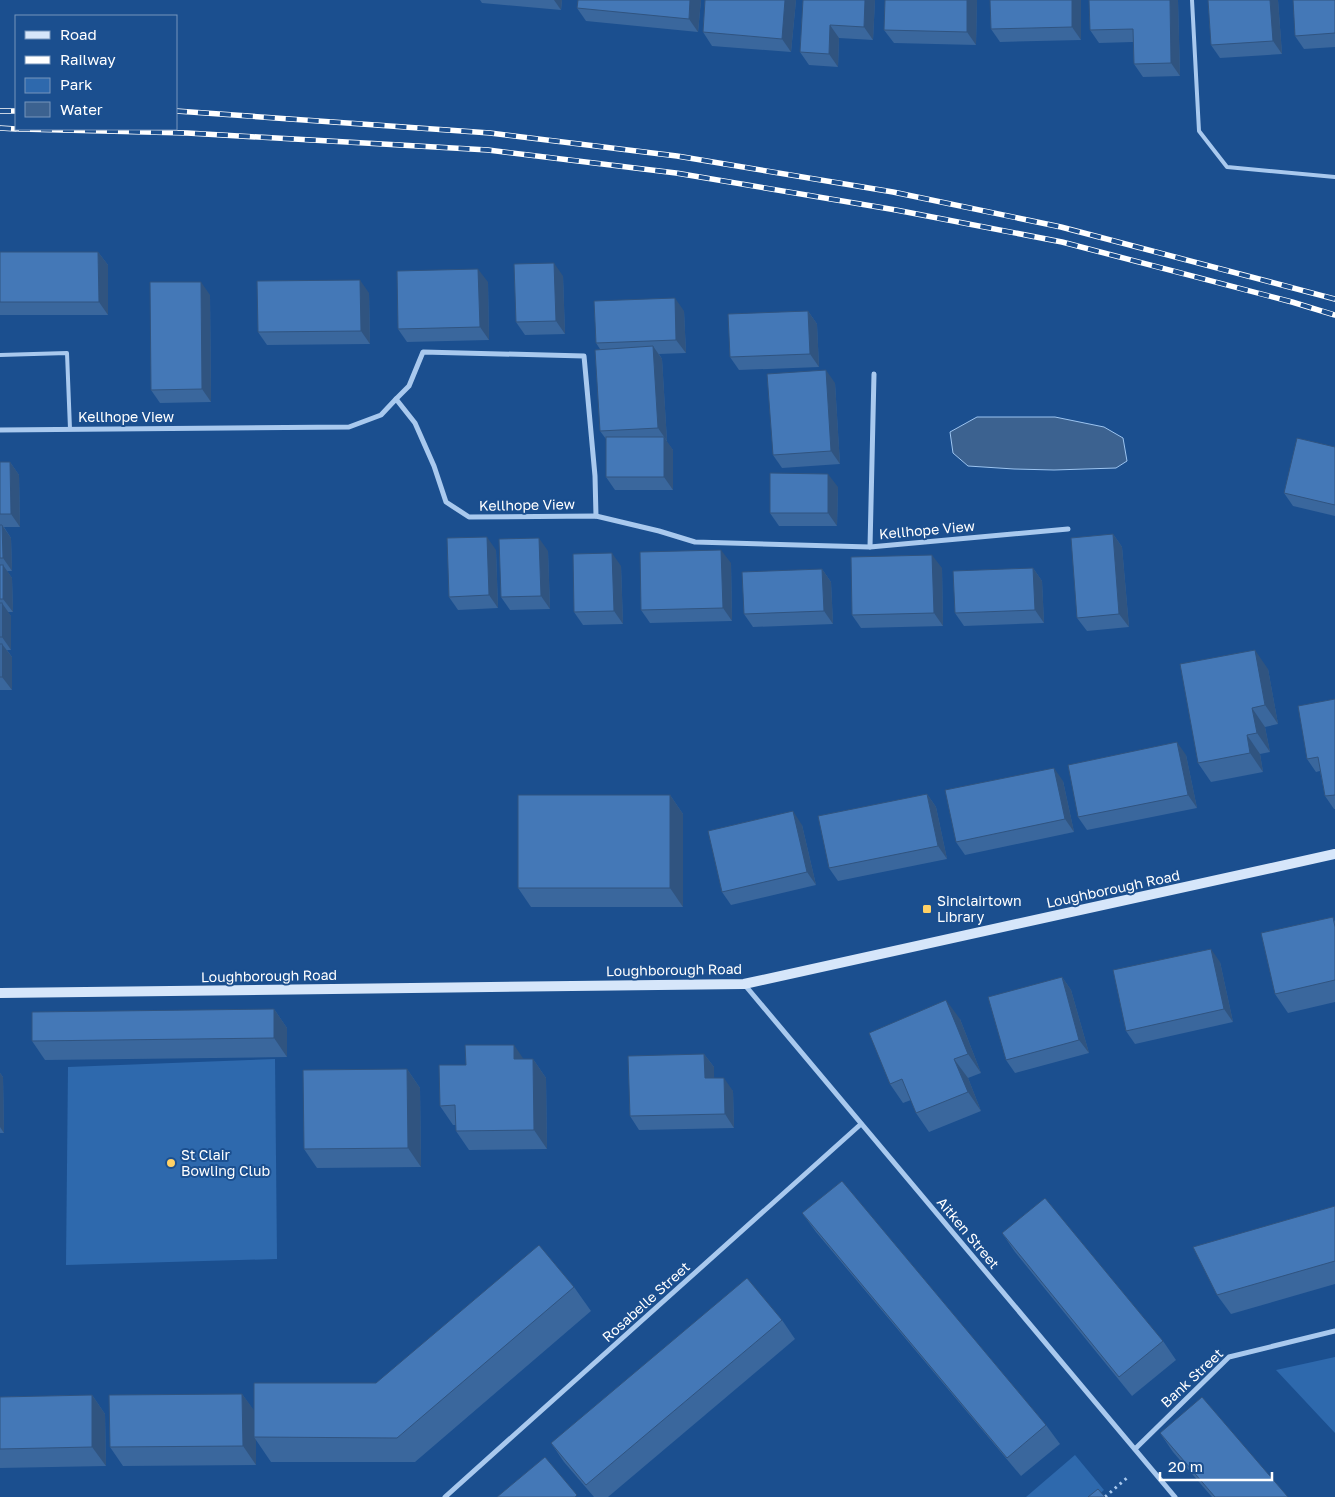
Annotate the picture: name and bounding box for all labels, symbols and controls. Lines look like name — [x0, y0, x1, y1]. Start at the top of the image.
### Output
legend — [15, 15, 178, 130]
text: Road — [60, 25, 97, 43]
text: Railway — [60, 50, 116, 68]
text: Park — [60, 75, 93, 93]
text: Water — [60, 100, 103, 118]
street label: Kellhope View — [78, 408, 174, 425]
street label: Kellhope View — [479, 495, 575, 514]
street label: Kellhope View — [878, 517, 976, 542]
street label: Loughborough Road — [1045, 866, 1181, 911]
place label: Sinclairtown Library — [937, 892, 1022, 925]
marker: Sinclairtown Library — [921, 903, 933, 915]
street label: Loughborough Road — [606, 960, 742, 979]
street label: Loughborough Road — [201, 966, 337, 985]
place label: St Clair Bowling Club — [181, 1146, 270, 1179]
marker: St Clair Bowling Club — [165, 1157, 177, 1169]
street label: Aitken Street — [934, 1193, 1003, 1272]
street label: Rosabelle Street — [598, 1258, 693, 1345]
street label: Bank Street — [1157, 1345, 1226, 1411]
scale bar — [1160, 1450, 1272, 1482]
text: 20 m — [1168, 1457, 1203, 1475]

